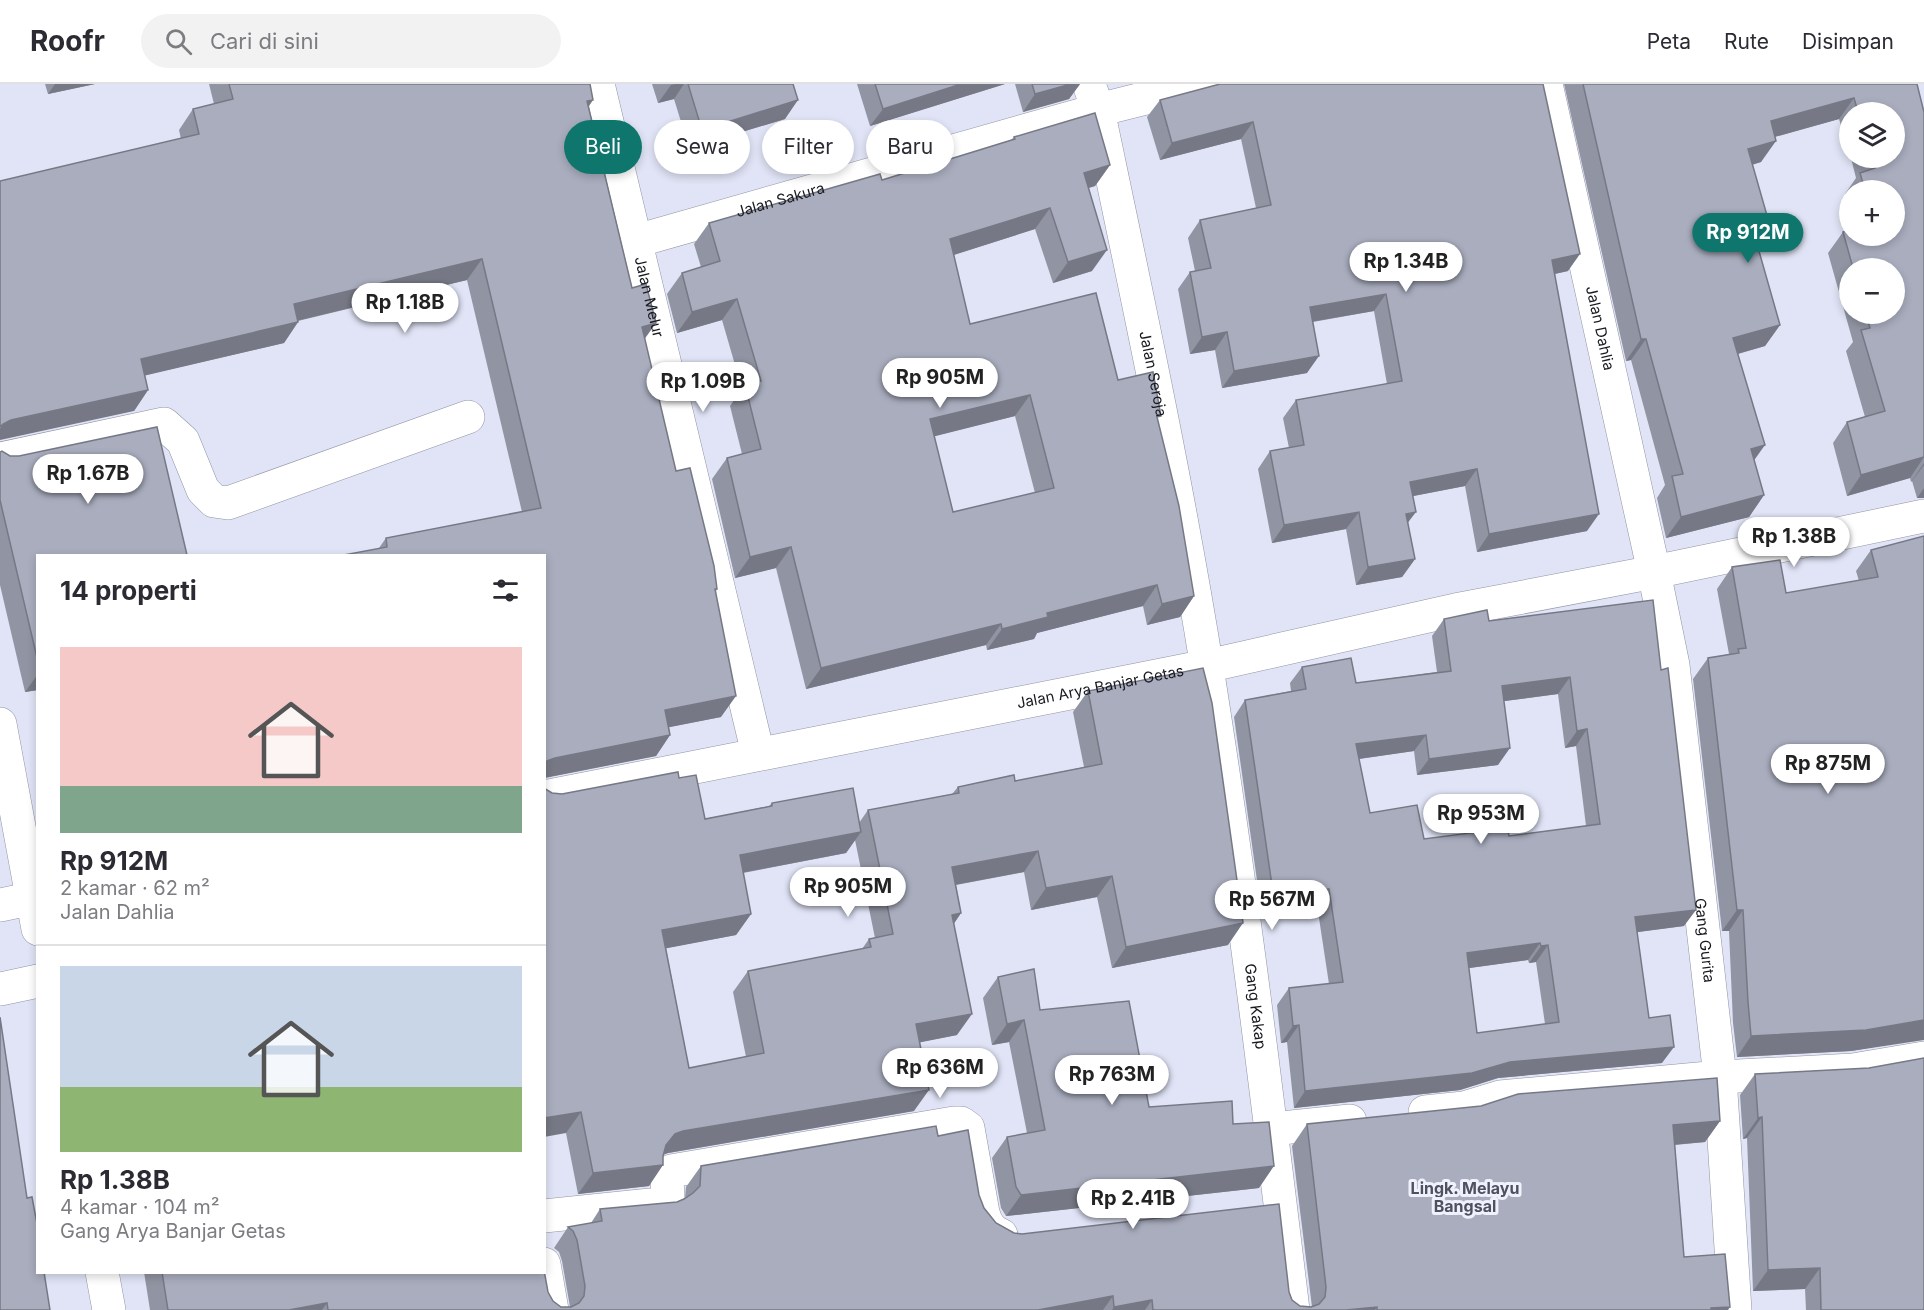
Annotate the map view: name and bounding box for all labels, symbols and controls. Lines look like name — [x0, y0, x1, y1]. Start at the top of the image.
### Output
search box — [141, 14, 561, 68]
text: Roofr — [30, 24, 105, 58]
icon: search — [162, 25, 195, 58]
text: Cari di sini — [210, 28, 319, 54]
text: Peta — [1647, 29, 1691, 54]
text: Rute — [1724, 29, 1769, 54]
text: Disimpan — [1802, 29, 1894, 54]
map controls — [1839, 102, 1905, 324]
button: layers — [1839, 102, 1905, 168]
chip: Beli — [564, 120, 642, 174]
chip: Sewa — [654, 120, 750, 174]
chip: Filter — [762, 120, 854, 174]
chip: Baru — [866, 120, 954, 174]
street label: Jalan Sakura — [734, 178, 827, 221]
button: + — [1839, 180, 1905, 246]
pin: Rp 912M — [1693, 213, 1803, 264]
text: Rp 912M — [1706, 220, 1790, 244]
pin: Rp 1.34B — [1344, 242, 1468, 293]
text: Rp 1.34B — [1364, 249, 1449, 273]
street label: Jalan Melur — [631, 254, 668, 340]
button: − — [1839, 258, 1905, 324]
pin: Rp 1.18B — [343, 283, 467, 334]
street label: Jalan Dahlia — [1582, 284, 1619, 372]
text: Rp 1.18B — [366, 290, 444, 314]
street label: Jalan Seroja — [1135, 329, 1171, 418]
pin: Rp 905M — [885, 358, 995, 409]
pin: Rp 1.09B — [641, 362, 765, 413]
text: Rp 905M — [896, 365, 984, 389]
text: Rp 1.09B — [661, 369, 745, 393]
pin: Rp 1.67B — [26, 454, 150, 505]
text: Rp 1.67B — [46, 461, 130, 485]
pin: Rp 1.38B — [1732, 517, 1856, 568]
text: Rp 1.38B — [1752, 524, 1836, 548]
icon: filters — [489, 574, 522, 607]
text: 14 properti — [60, 575, 197, 606]
street label: Jalan Arya Banjar Getas — [1015, 661, 1185, 712]
icon: home — [237, 686, 345, 794]
pin: Rp 875M — [1773, 744, 1883, 795]
text: Rp 875M — [1785, 751, 1871, 775]
pin: Rp 953M — [1426, 794, 1536, 845]
text: Rp 953M — [1437, 801, 1525, 825]
text: Rp 912M — [60, 845, 168, 876]
pin: Rp 905M — [793, 867, 903, 918]
text: Rp 905M — [804, 874, 892, 898]
text: 2 kamar · 62 m² — [60, 876, 210, 900]
pin: Rp 567M — [1217, 880, 1327, 931]
text: Rp 567M — [1229, 887, 1315, 911]
street label: Gang Gurita — [1691, 897, 1719, 984]
text: Jalan Dahlia — [60, 900, 175, 924]
street label: Gang Kakap — [1241, 962, 1271, 1050]
icon: home — [237, 1005, 345, 1113]
pin: Rp 636M — [885, 1048, 995, 1099]
text: Rp 636M — [896, 1055, 984, 1079]
pin: Rp 763M — [1057, 1055, 1167, 1106]
text: Rp 763M — [1069, 1062, 1155, 1086]
text: Rp 1.38B — [60, 1164, 170, 1195]
district label: Lingk. Melayu Bangsal — [1411, 1178, 1519, 1216]
pin: Rp 2.41B — [1071, 1179, 1195, 1230]
text: Rp 2.41B — [1091, 1186, 1175, 1210]
text: 4 kamar · 104 m² — [60, 1195, 220, 1219]
text: Gang Arya Banjar Getas — [60, 1219, 286, 1243]

